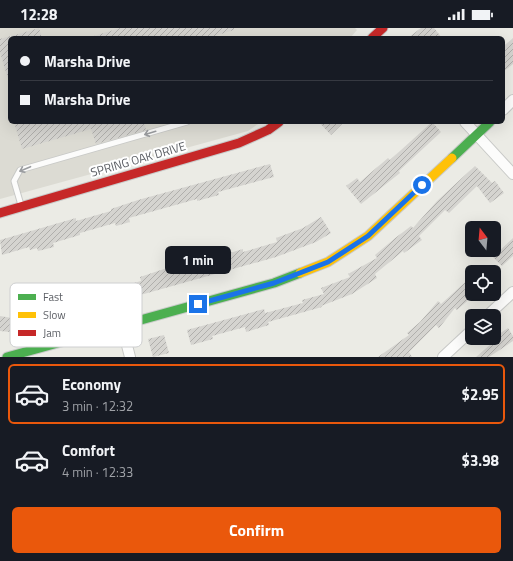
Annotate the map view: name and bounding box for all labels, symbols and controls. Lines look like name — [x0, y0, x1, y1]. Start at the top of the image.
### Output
text: 12:28 — [20, 3, 57, 26]
text: Marsha Drive — [44, 50, 131, 73]
text: Marsha Drive — [44, 88, 131, 111]
one-way arrow — [144, 130, 157, 137]
street label: SPRING OAK DRIVE — [88, 136, 188, 182]
one-way arrow — [19, 166, 31, 174]
route start — [413, 176, 431, 194]
north arrow — [465, 221, 501, 257]
map controls — [465, 221, 501, 345]
callout: 1 min — [165, 246, 231, 274]
text: 1 min — [182, 250, 214, 270]
button: locate — [465, 265, 501, 301]
legend — [10, 283, 142, 347]
text: Fast — [43, 289, 63, 305]
route end — [189, 295, 207, 313]
text: Slow — [43, 307, 66, 323]
button: layers — [465, 309, 501, 345]
text: Jam — [43, 325, 61, 341]
text: Economy — [62, 373, 121, 396]
icon: car — [14, 376, 50, 412]
text: $2.95 — [462, 383, 499, 406]
text: 3 min · 12:32 — [62, 396, 133, 416]
text: Comfort — [62, 439, 115, 462]
icon: car — [14, 442, 50, 478]
text: $3.98 — [462, 449, 499, 472]
text: 4 min · 12:33 — [62, 462, 133, 482]
button: Confirm — [12, 507, 501, 553]

